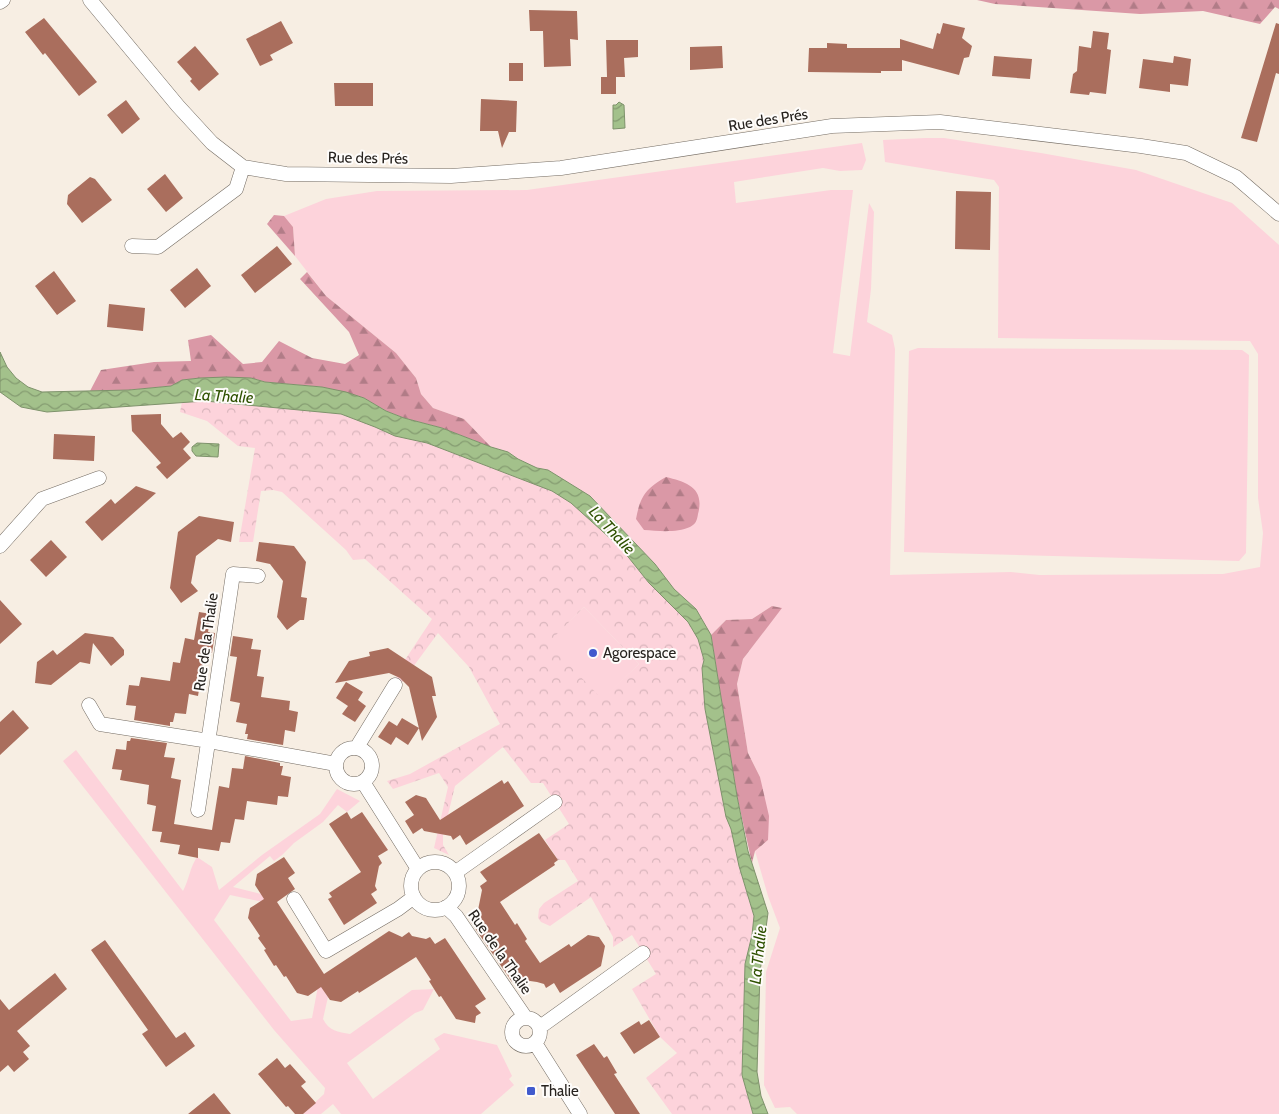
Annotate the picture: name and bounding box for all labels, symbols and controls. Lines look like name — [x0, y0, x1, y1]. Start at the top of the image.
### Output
street label: Rue des Prés — [727, 105, 809, 135]
street label: Rue des Prés — [328, 148, 408, 168]
water label: La Thalie — [194, 385, 254, 407]
water label: La Thalie — [585, 502, 639, 558]
street label: Rue de la Thalie — [190, 591, 222, 692]
place label: Agorespace — [603, 644, 677, 662]
marker: Agorespace — [587, 647, 599, 659]
street label: Rue de la Thalie — [464, 906, 536, 998]
water label: La Thalie — [745, 925, 771, 985]
place label: Thalie — [541, 1082, 579, 1100]
marker: Thalie — [525, 1085, 537, 1097]

